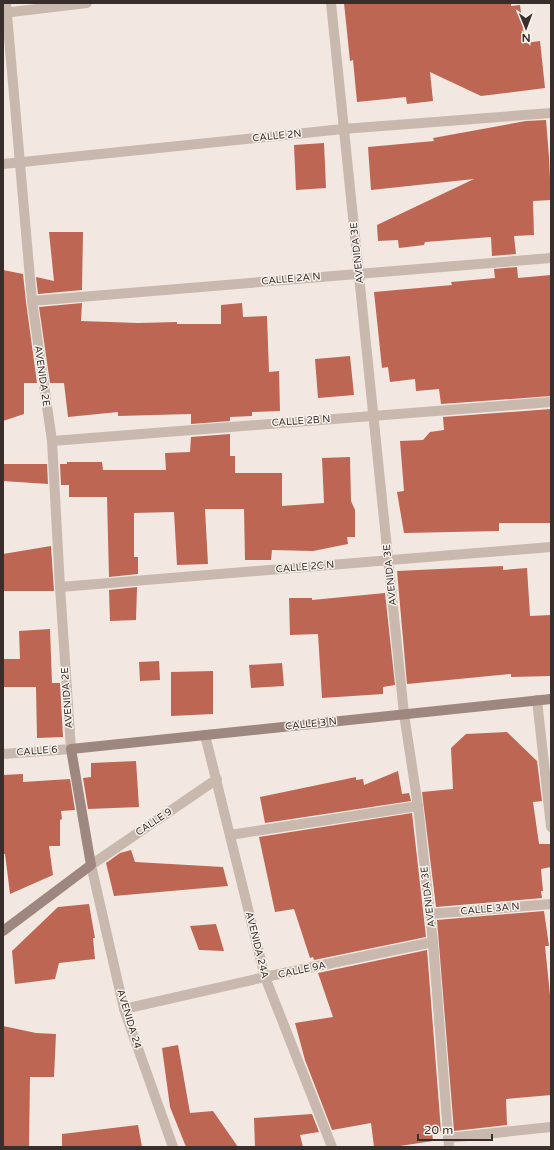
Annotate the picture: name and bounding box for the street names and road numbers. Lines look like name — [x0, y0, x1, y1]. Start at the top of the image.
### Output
street label: CALLE 2N — [252, 127, 302, 145]
street label: AVENIDA 3E — [348, 222, 366, 284]
street label: CALLE 2A N — [261, 270, 321, 288]
street label: AVENIDA 2E — [32, 345, 52, 407]
street label: CALLE 2B N — [271, 413, 331, 429]
street label: AVENIDA 3E — [381, 544, 399, 606]
street label: CALLE 2C N — [275, 558, 335, 576]
street label: AVENIDA 2E — [59, 667, 75, 729]
street label: CALLE 3 N — [285, 715, 337, 733]
street label: CALLE 6 — [16, 744, 58, 758]
street label: CALLE 9 — [134, 806, 174, 838]
street label: AVENIDA 3E — [418, 866, 438, 928]
street label: CALLE 3A N — [460, 900, 520, 918]
street label: AVENIDA 24A — [243, 910, 271, 980]
street label: CALLE 9A — [277, 959, 327, 981]
street label: AVENIDA 24 — [114, 988, 144, 1050]

